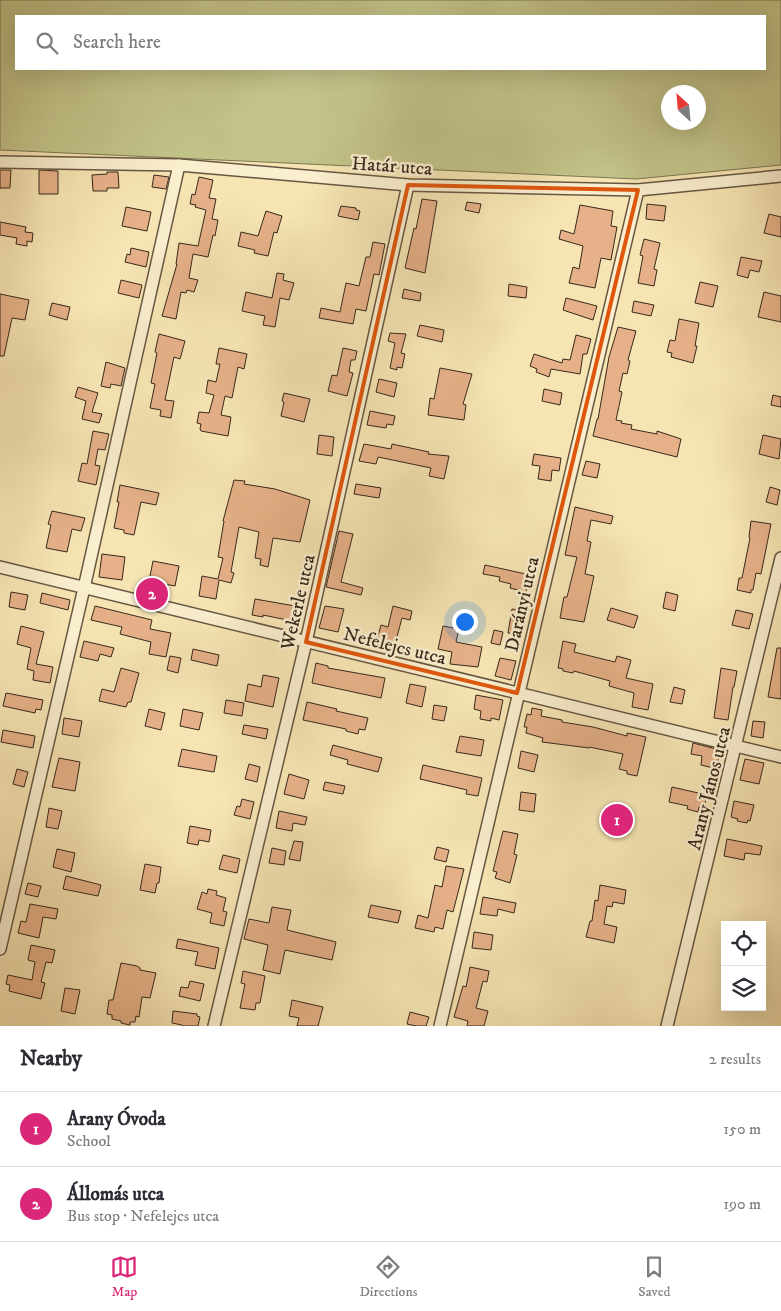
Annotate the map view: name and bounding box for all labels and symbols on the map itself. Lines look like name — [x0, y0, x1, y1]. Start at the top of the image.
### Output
north arrow — [661, 85, 706, 130]
street label: Határ utca — [351, 152, 433, 181]
street label: Wekerle utca — [276, 552, 321, 653]
street label: Darányi utca — [500, 555, 545, 654]
pin: 2 — [136, 575, 168, 613]
your location — [452, 609, 478, 635]
street label: Nefelejcs utca — [341, 623, 448, 670]
street label: Arany János utca — [683, 724, 736, 852]
pin: 1 — [601, 801, 633, 839]

